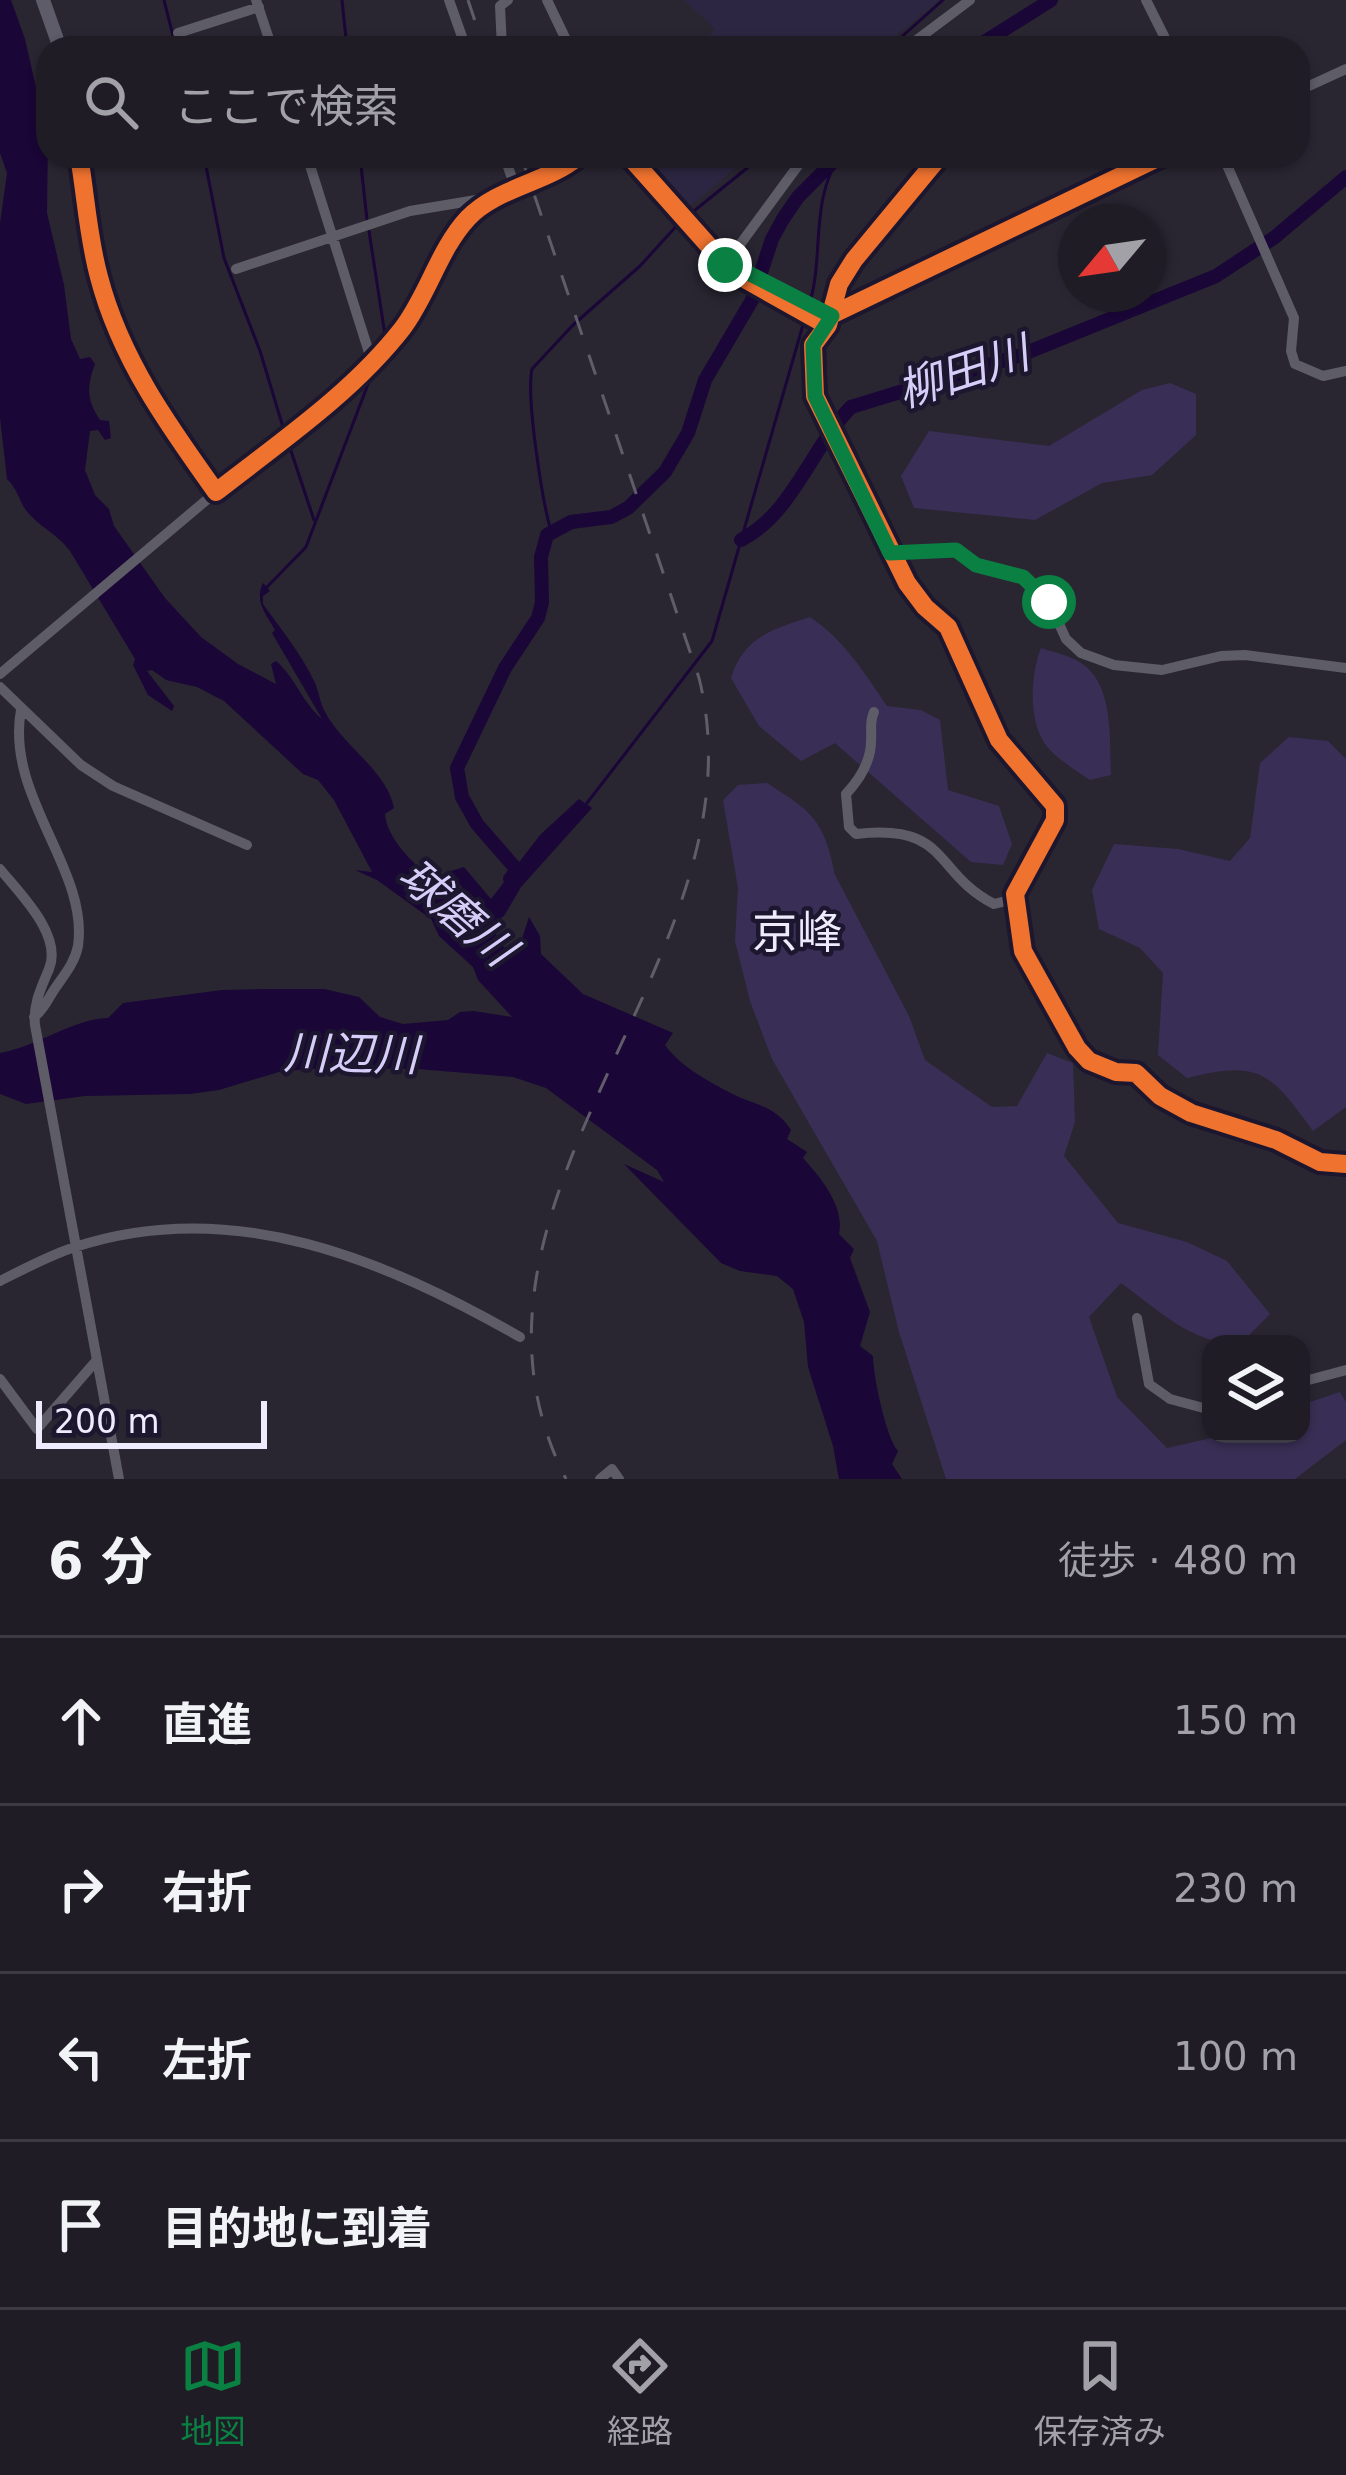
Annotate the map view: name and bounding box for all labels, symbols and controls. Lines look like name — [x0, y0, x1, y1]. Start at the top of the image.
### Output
search box — [36, 36, 1310, 168]
icon: search — [78, 69, 144, 135]
text: ここで検索 — [174, 80, 399, 133]
north arrow — [1058, 204, 1166, 312]
route end — [698, 238, 752, 292]
water label: 柳田川 — [891, 325, 1039, 418]
route start — [1022, 575, 1076, 629]
water label: 球磨川 — [389, 848, 528, 979]
district label: 京峰 — [752, 906, 842, 959]
water label: 川辺川 — [283, 1026, 423, 1082]
map controls — [1202, 1335, 1310, 1443]
button: layers — [1202, 1335, 1310, 1443]
scale bar — [36, 1395, 267, 1448]
text: 200 m — [54, 1402, 160, 1441]
text: 6 分 — [48, 1532, 152, 1591]
text: 徒歩 · 480 m — [1058, 1538, 1298, 1583]
icon: ahead — [48, 1688, 114, 1754]
text: 直進 — [162, 1698, 252, 1751]
text: 150 m — [1173, 1698, 1298, 1743]
icon: right — [48, 1856, 114, 1922]
text: 右折 — [162, 1866, 252, 1919]
text: 230 m — [1173, 1866, 1298, 1911]
icon: left — [48, 2024, 114, 2090]
text: 左折 — [162, 2034, 252, 2087]
text: 100 m — [1173, 2034, 1298, 2079]
icon: arrive — [48, 2192, 114, 2258]
text: 目的地に到着 — [162, 2202, 432, 2255]
tab: 地図 — [180, 2333, 246, 2453]
tab: 経路 — [607, 2333, 673, 2453]
tab: 保存済み — [1034, 2333, 1166, 2453]

